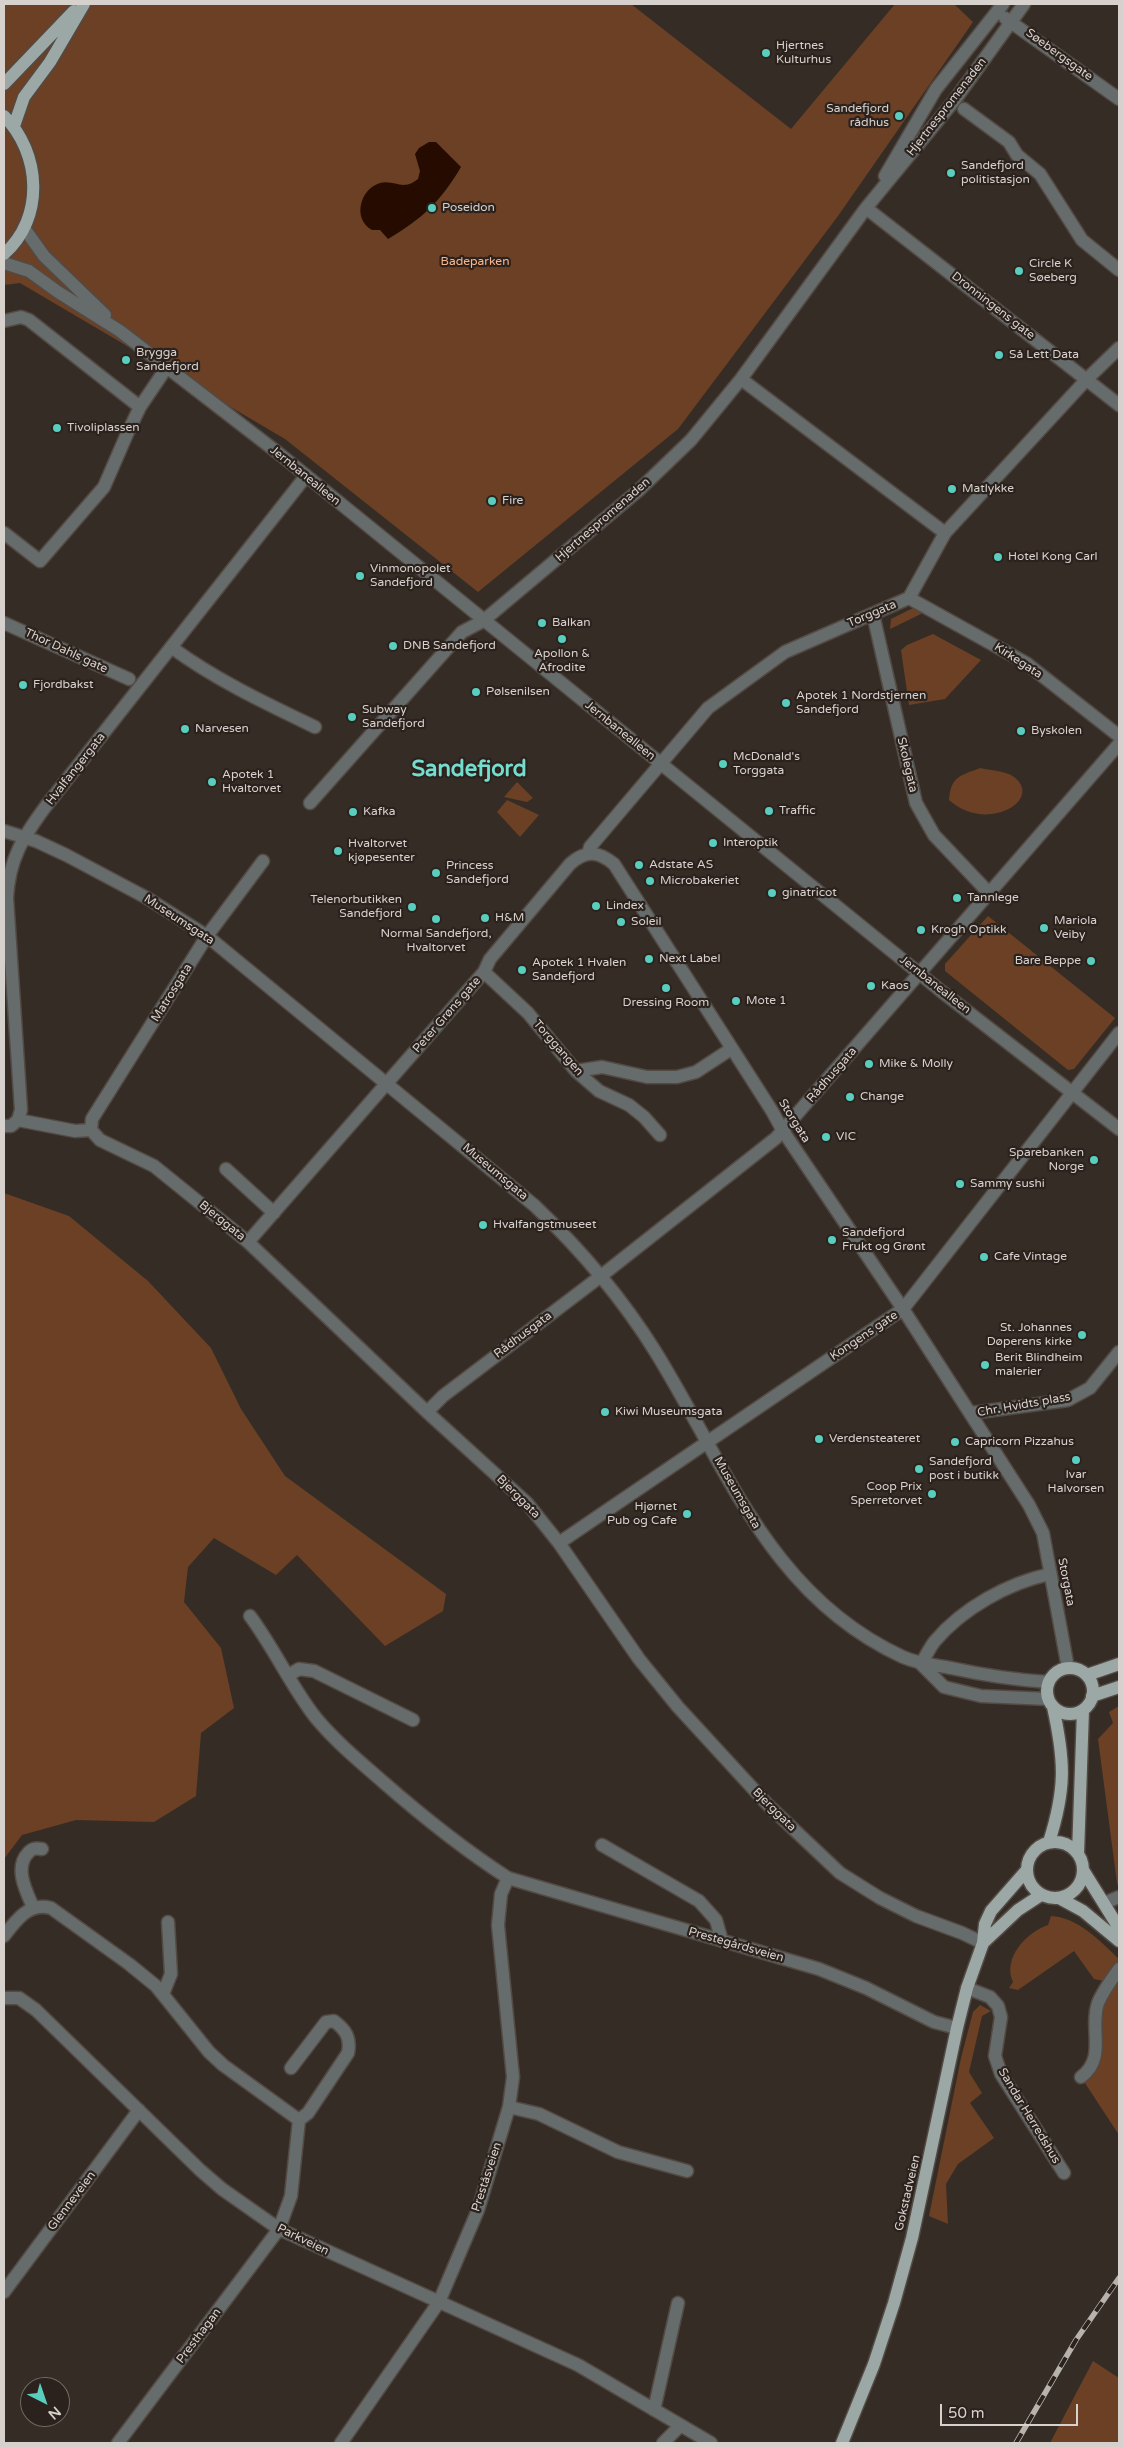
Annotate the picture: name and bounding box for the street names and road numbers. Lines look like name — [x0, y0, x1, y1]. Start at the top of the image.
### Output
street label: Søebergsgate — [1023, 26, 1095, 84]
street label: Hjertnespromenaden — [904, 55, 990, 159]
street label: Dronningens gate — [949, 269, 1037, 343]
street label: Jernbanealleen — [267, 443, 343, 509]
street label: Hjertnespromenaden — [553, 475, 653, 565]
street label: Torggata — [846, 597, 898, 631]
street label: Thor Dahls gate — [22, 625, 110, 677]
street label: Kirkegata — [991, 640, 1045, 682]
street label: Jernbanealleen — [582, 698, 658, 764]
street label: Hvalfangergata — [43, 730, 109, 808]
street label: Skolegata — [894, 736, 920, 794]
street label: Museumsgata — [141, 892, 217, 948]
street label: Jernbanealleen — [897, 953, 973, 1017]
street label: Matrosgata — [148, 961, 196, 1025]
street label: Peter Grøns gate — [410, 974, 484, 1056]
street label: Torggangen — [530, 1017, 586, 1079]
street label: Rådhusgata — [804, 1044, 860, 1106]
street label: Storgata — [775, 1096, 813, 1146]
street label: Museumsgata — [459, 1140, 531, 1204]
street label: Bjerggata — [196, 1198, 248, 1244]
street label: Kongens gate — [827, 1308, 901, 1364]
street label: Rådhusgata — [491, 1309, 555, 1361]
street label: Chr. Hvidts plass — [976, 1390, 1072, 1420]
street label: Museumsgata — [711, 1454, 763, 1532]
street label: Bjerggata — [493, 1472, 543, 1522]
street label: Storgata — [1054, 1557, 1078, 1607]
street label: Bjerggata — [749, 1785, 799, 1835]
street label: Prestegårdsveien — [687, 1925, 785, 1965]
street label: Sandar Herredshus — [995, 2066, 1063, 2166]
street label: Preståsveien — [469, 2140, 505, 2214]
street label: Gokstadveien — [892, 2154, 924, 2232]
street label: Glenneveien — [45, 2169, 99, 2233]
street label: Parkveien — [275, 2221, 331, 2259]
street label: Presthagan — [174, 2306, 224, 2366]

